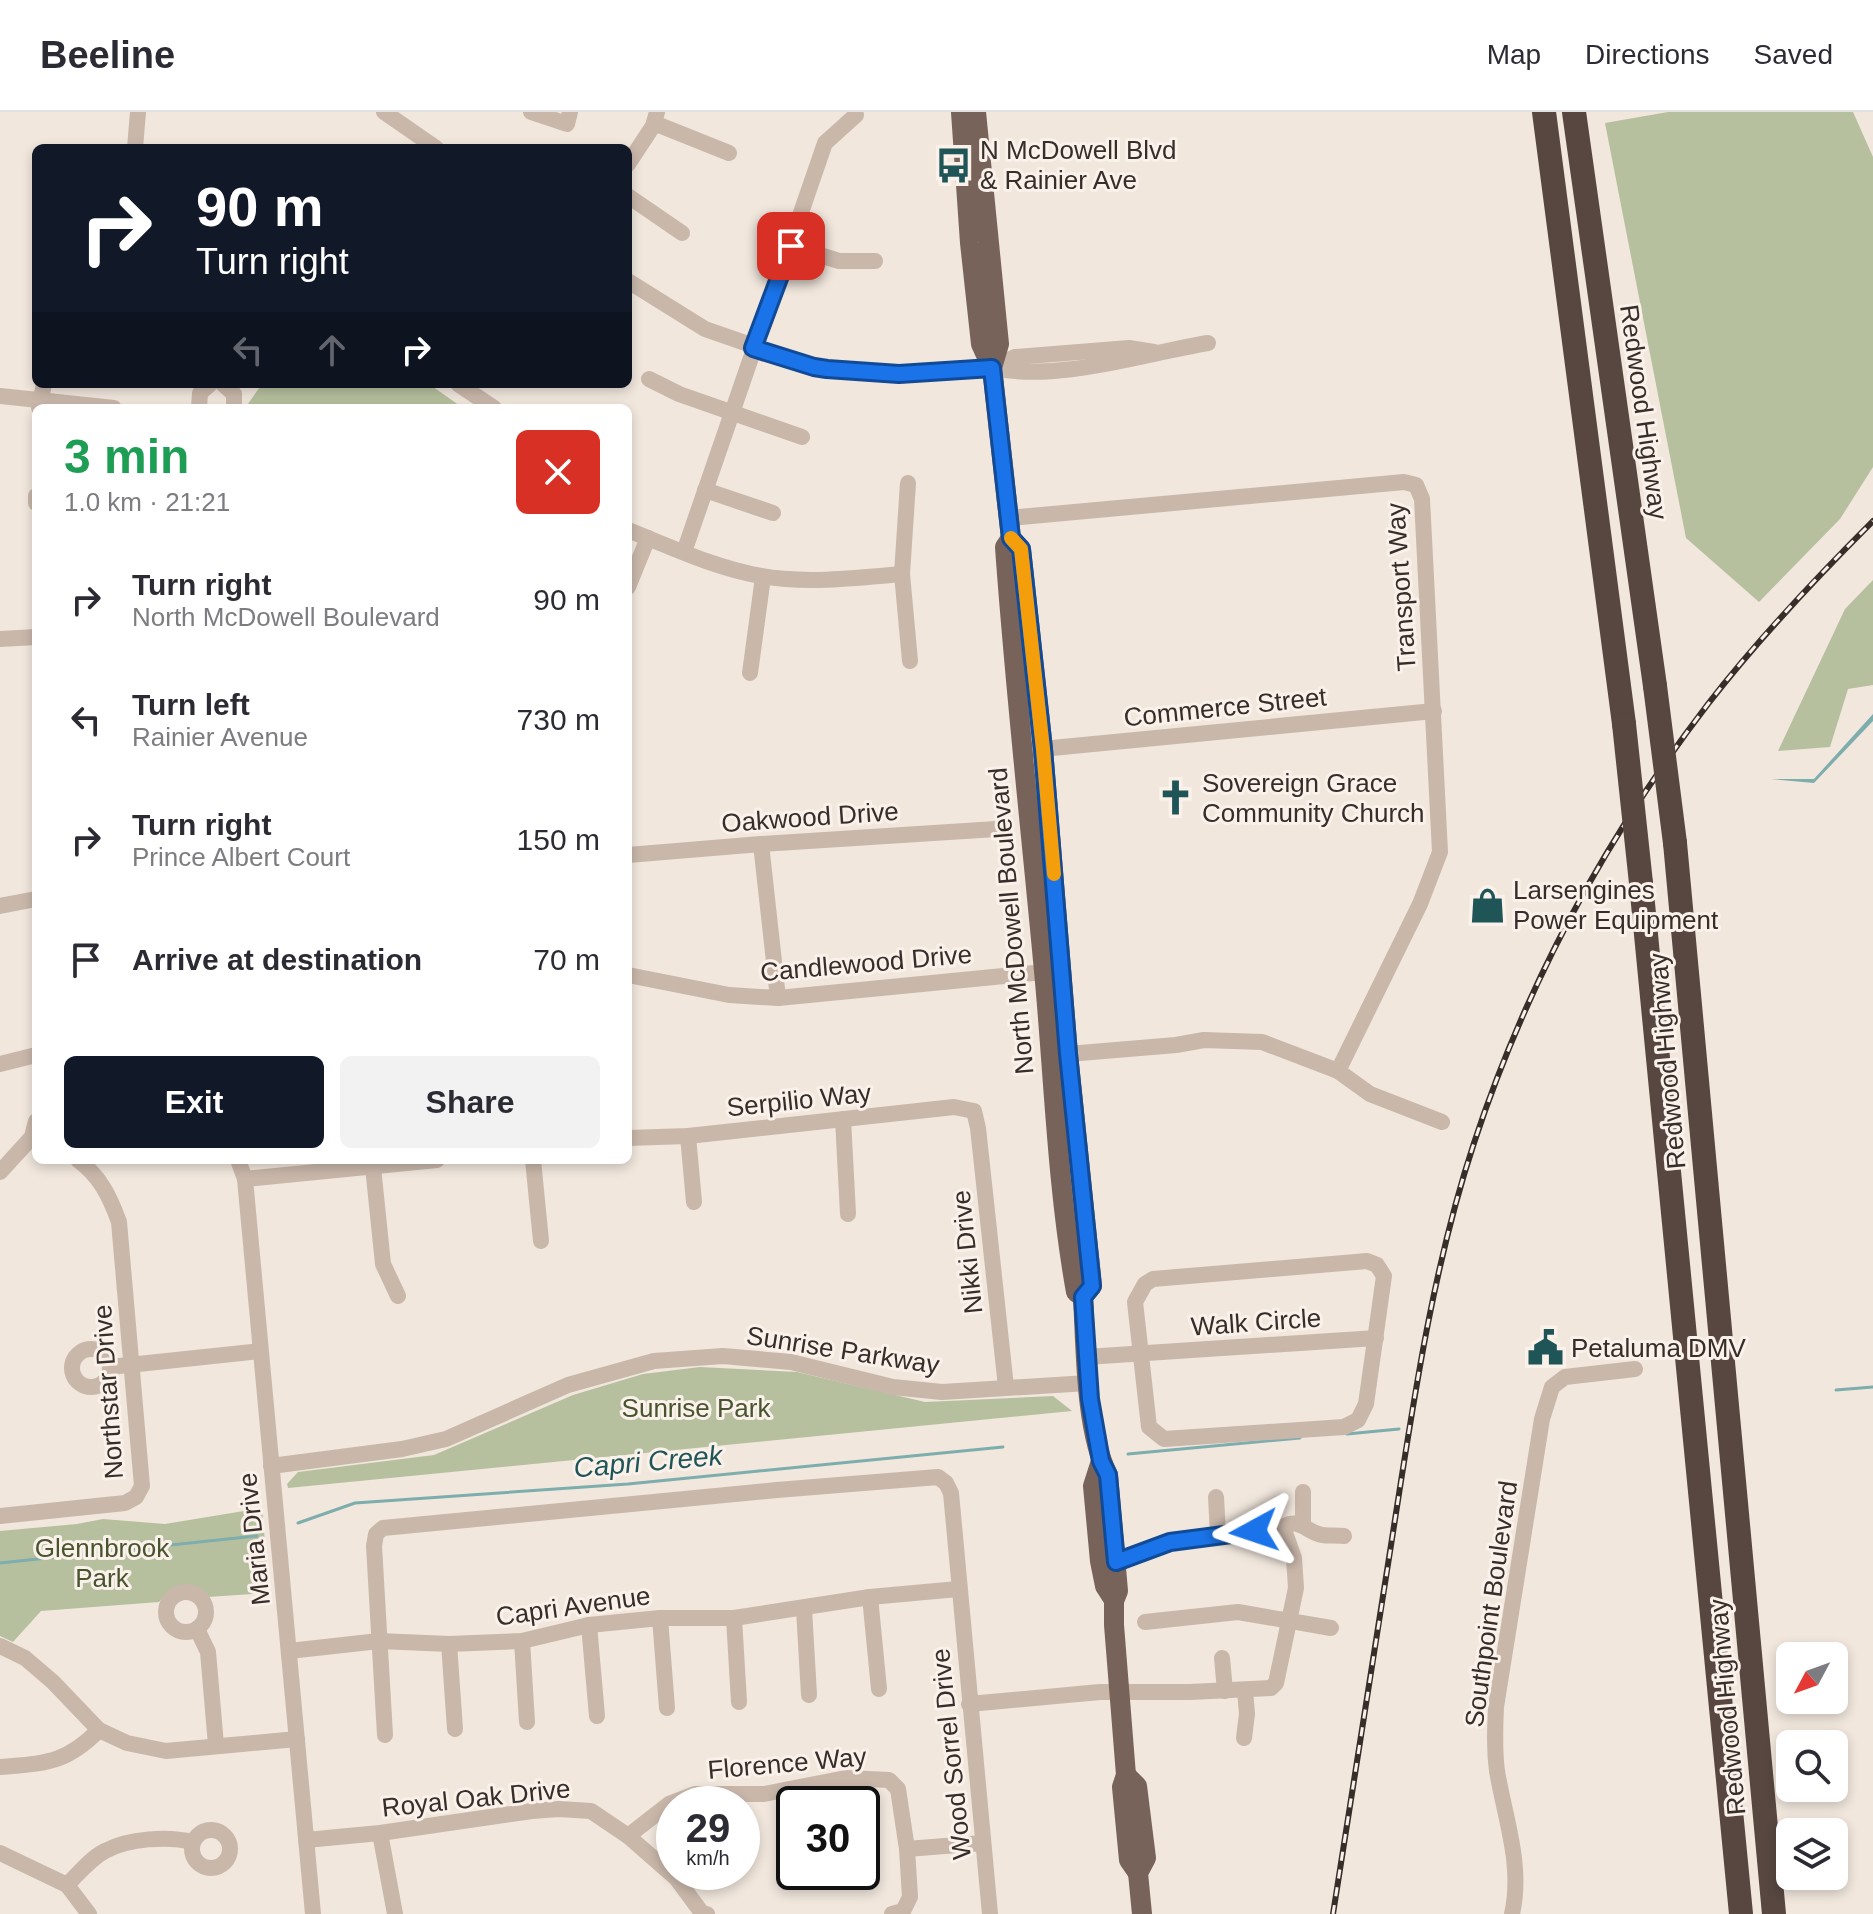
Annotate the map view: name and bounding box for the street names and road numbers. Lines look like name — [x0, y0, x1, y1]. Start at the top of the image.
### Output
street label: Redwood Highway — [1614, 303, 1674, 521]
street label: Transport Way — [1380, 502, 1422, 672]
street label: Commerce Street — [1122, 681, 1329, 733]
street label: North McDowell Boulevard — [983, 766, 1039, 1076]
street label: Oakwood Drive — [720, 796, 900, 838]
street label: Candlewood Drive — [759, 939, 973, 987]
street label: Redwood Highway — [1643, 952, 1691, 1170]
street label: Serpilio Way — [725, 1078, 873, 1122]
street label: Nikki Drive — [946, 1189, 988, 1315]
street label: Walk Circle — [1190, 1302, 1322, 1342]
street label: Northstar Drive — [87, 1304, 129, 1480]
street label: Sunrise Parkway — [744, 1320, 942, 1380]
street label: Maria Drive — [232, 1471, 276, 1607]
street label: Southpoint Boulevard — [1459, 1479, 1523, 1729]
street label: Capri Avenue — [494, 1580, 652, 1632]
street label: Redwood Highway — [1703, 1598, 1751, 1816]
street label: Wood Sorrel Drive — [925, 1647, 977, 1861]
street label: Florence Way — [706, 1741, 868, 1785]
street label: Royal Oak Drive — [380, 1773, 572, 1823]

